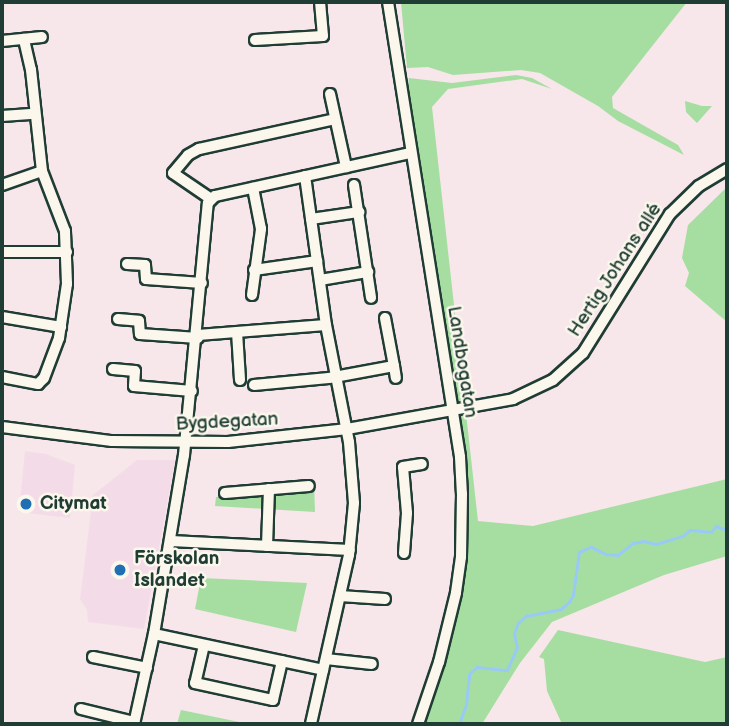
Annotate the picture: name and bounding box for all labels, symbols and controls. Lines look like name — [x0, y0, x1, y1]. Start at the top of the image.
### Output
street label: Hertig Johans allé — [563, 198, 667, 342]
street label: Landbogatan — [442, 305, 482, 419]
street label: Bygdegatan — [175, 408, 279, 436]
place label: Citymat — [40, 493, 107, 515]
marker: Citymat — [18, 496, 34, 512]
place label: Förskolan Islandet — [134, 548, 219, 592]
marker: Förskolan Islandet — [112, 562, 128, 578]

